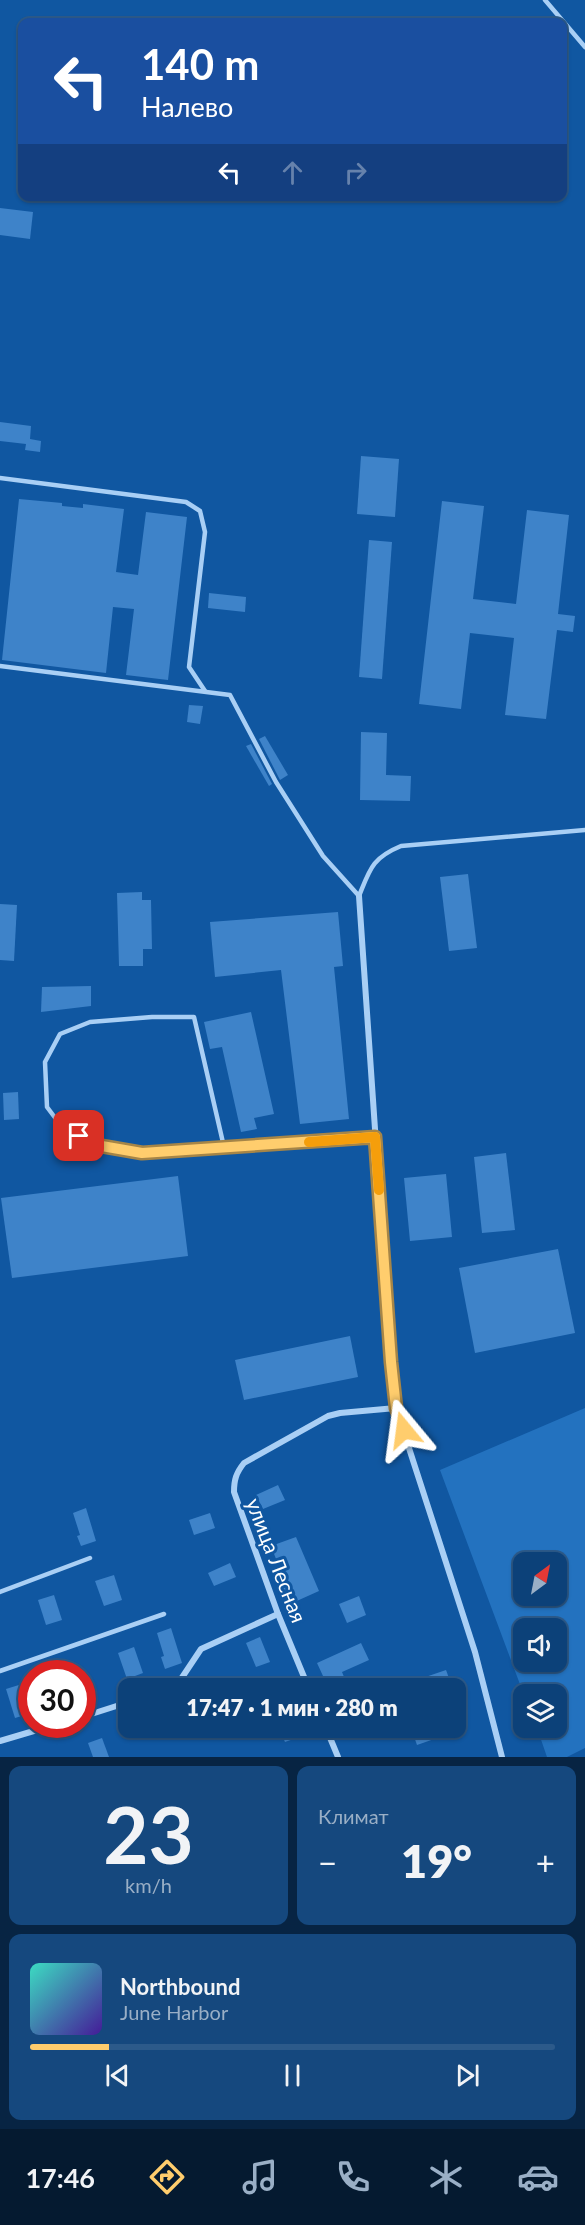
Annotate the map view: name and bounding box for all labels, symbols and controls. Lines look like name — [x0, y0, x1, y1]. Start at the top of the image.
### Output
text: 140 m — [141, 39, 259, 89]
icon: left — [42, 42, 120, 120]
text: Налево — [141, 90, 233, 123]
icon: left — [213, 156, 246, 189]
icon: ahead — [276, 156, 309, 189]
icon: right — [339, 156, 372, 189]
pin — [53, 1110, 104, 1161]
icon: arrive — [62, 1119, 95, 1152]
position arrow — [372, 1398, 436, 1462]
street label: улица Лесная — [242, 1494, 312, 1626]
north arrow — [513, 1552, 567, 1606]
map controls — [513, 1552, 567, 1738]
button: sound — [513, 1618, 567, 1672]
speed limit sign: 30 — [18, 1660, 96, 1738]
button: layers — [513, 1684, 567, 1738]
text: 17:47 · 1 мин · 280 m — [186, 1694, 398, 1721]
text: 23 — [103, 1787, 194, 1881]
text: Климат — [318, 1804, 389, 1828]
text: 19° — [401, 1834, 472, 1888]
text: − — [318, 1842, 337, 1882]
text: + — [536, 1842, 555, 1882]
text: km/h — [125, 1873, 172, 1897]
text: Northbound — [120, 1973, 240, 2000]
text: June Harbor — [120, 2000, 228, 2024]
icon: previous — [101, 2059, 134, 2092]
icon: pause — [276, 2059, 309, 2092]
icon: next — [451, 2059, 484, 2092]
icon: directions — [146, 2156, 188, 2198]
icon: music — [239, 2156, 281, 2198]
icon: phone — [332, 2156, 374, 2198]
icon: climate — [425, 2156, 467, 2198]
icon: car — [517, 2156, 559, 2198]
text: 17:46 — [25, 2161, 95, 2194]

